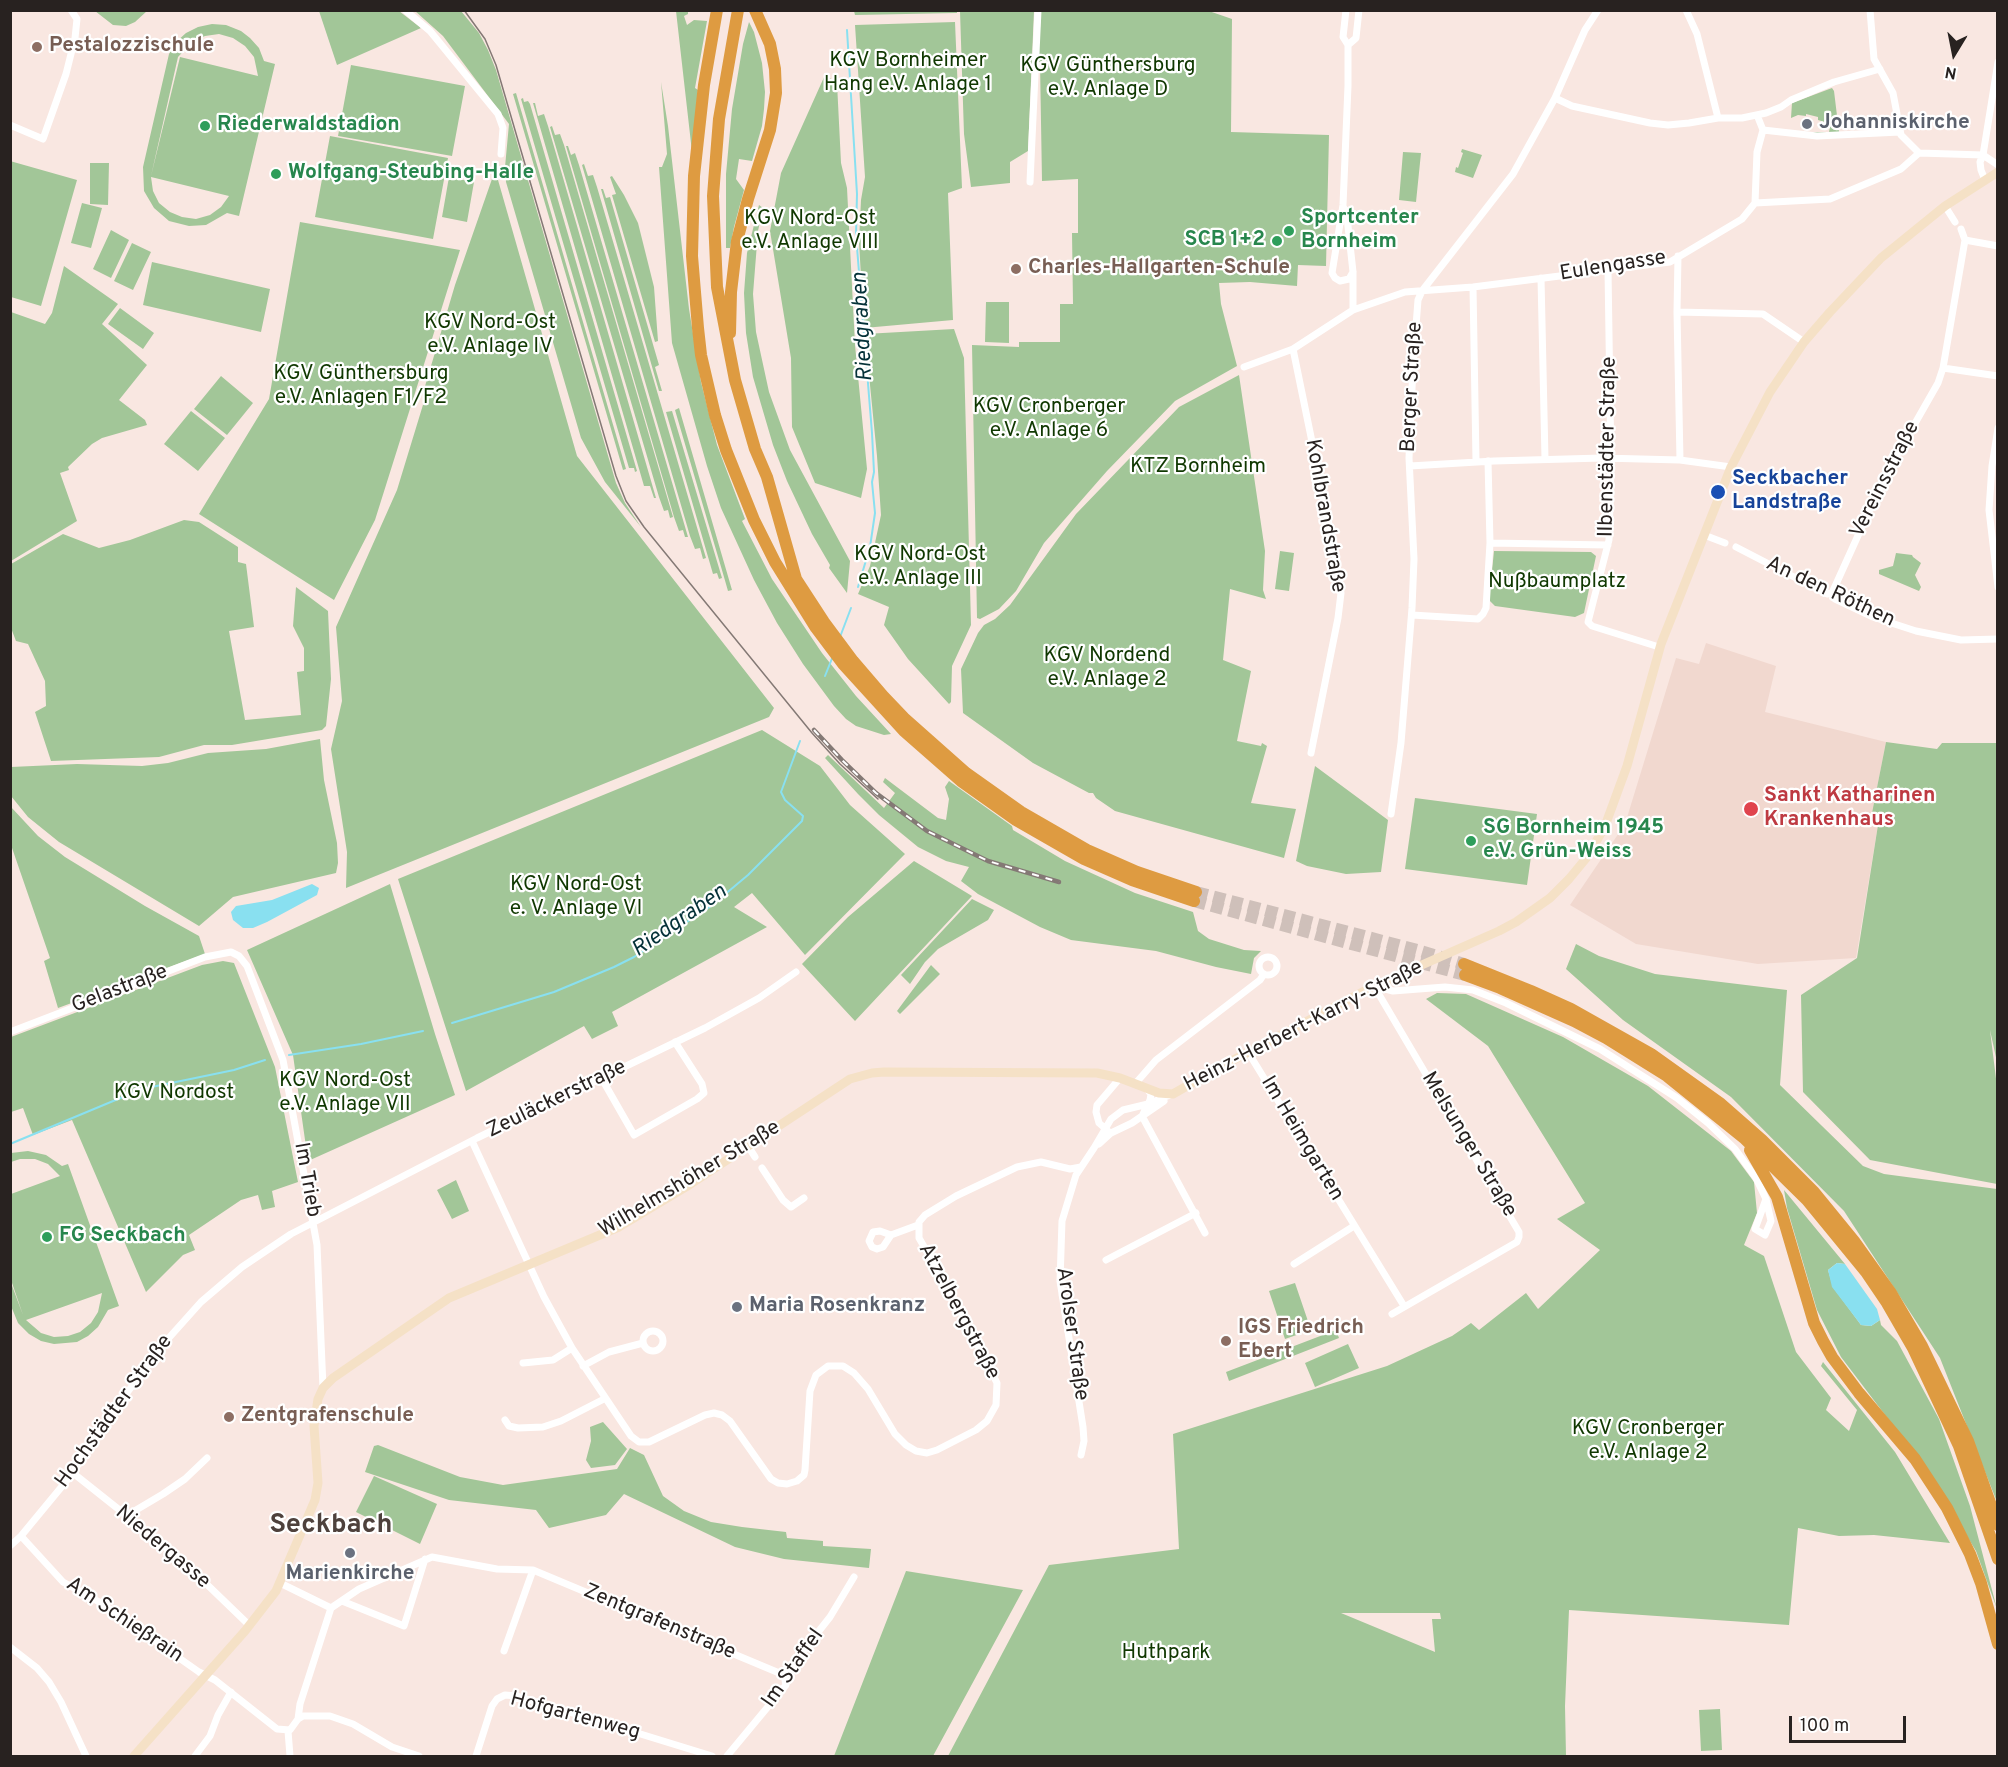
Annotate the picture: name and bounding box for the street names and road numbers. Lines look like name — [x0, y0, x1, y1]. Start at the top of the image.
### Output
street label: Eulengasse — [1558, 246, 1668, 288]
street label: Berger Straße — [1397, 321, 1429, 453]
street label: Ilbenstädter Straße — [1595, 356, 1623, 538]
street label: Vereinsstraße — [1846, 417, 1926, 543]
street label: Kohlbrandstraße — [1298, 437, 1350, 595]
street label: An den Röthen — [1761, 552, 1899, 634]
street label: Heinz-Herbert-Karry-Straße — [1180, 956, 1428, 1098]
street label: Gelastraße — [68, 960, 172, 1020]
street label: Zeuläckerstraße — [483, 1055, 631, 1145]
street label: Melsunger Straße — [1415, 1068, 1521, 1222]
street label: Im Heimgarten — [1254, 1072, 1348, 1206]
street label: Wilhelmshöher Straße — [595, 1116, 785, 1244]
street label: Im Trieb — [287, 1141, 325, 1219]
street label: Atzelbergstraße — [912, 1240, 1004, 1384]
street label: Arolser Straße — [1049, 1266, 1093, 1402]
street label: Hochstädter Straße — [51, 1331, 179, 1493]
street label: Niedergasse — [109, 1501, 215, 1595]
street label: Am Schießrain — [61, 1573, 187, 1669]
street label: Zentgrafenstraße — [579, 1580, 739, 1666]
street label: Im Staffel — [758, 1625, 830, 1713]
street label: Hofgartenweg — [507, 1688, 643, 1746]

